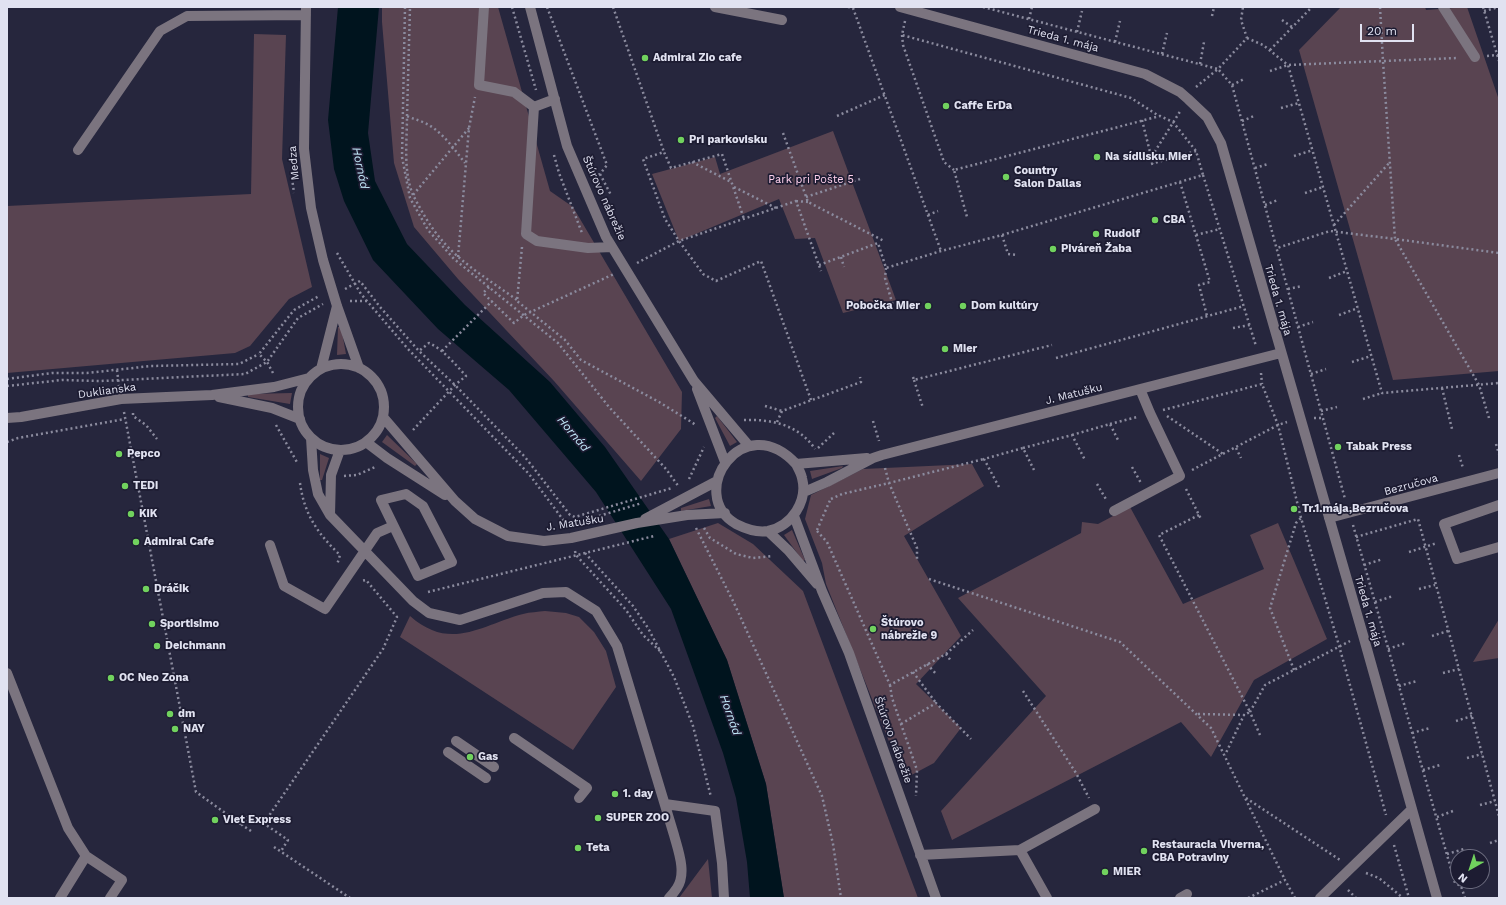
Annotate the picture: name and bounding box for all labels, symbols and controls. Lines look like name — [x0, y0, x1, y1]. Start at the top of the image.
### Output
scale bar — [1362, 16, 1416, 42]
street label: Trieda 1. mája — [1026, 23, 1100, 55]
text: 20 m — [1367, 24, 1397, 38]
place label: Admiral Zio cafe — [653, 51, 742, 65]
marker: Admiral Zio cafe — [640, 53, 650, 63]
place label: Caffe ErDa — [954, 99, 1012, 113]
marker: Caffe ErDa — [941, 101, 951, 111]
place label: Pri parkovisku — [689, 133, 767, 147]
marker: Pri parkovisku — [676, 135, 686, 145]
street label: Medza — [286, 145, 302, 181]
water label: Hornád — [349, 146, 371, 190]
place label: Na sídlisku Mier — [1105, 150, 1192, 164]
marker: Na sídlisku Mier — [1092, 152, 1102, 162]
street label: Štúrovo nábrežie — [579, 154, 629, 242]
place label: Country Salon Dallas — [1014, 164, 1081, 190]
marker: Country Salon Dallas — [1001, 172, 1011, 182]
park label: Park pri Pošte 5 — [768, 173, 854, 187]
place label: CBA — [1163, 213, 1185, 227]
marker: CBA — [1150, 215, 1160, 225]
place label: Rudolf — [1104, 227, 1140, 241]
marker: Rudolf — [1091, 229, 1101, 239]
place label: Piváreň Žaba — [1061, 242, 1132, 256]
marker: Piváreň Žaba — [1048, 244, 1058, 254]
street label: Trieda 1. mája — [1262, 263, 1294, 337]
place label: Pobočka Mier — [846, 299, 920, 313]
place label: Dom kultúry — [971, 299, 1039, 313]
marker: Pobočka Mier — [923, 301, 933, 311]
marker: Dom kultúry — [958, 301, 968, 311]
place label: Mier — [953, 342, 977, 356]
marker: Mier — [940, 344, 950, 354]
street label: Duklianska — [77, 380, 137, 402]
street label: J. Matušku — [1044, 381, 1104, 407]
water label: Hornád — [554, 413, 592, 455]
place label: Tabak Press — [1346, 440, 1412, 454]
marker: Tabak Press — [1333, 442, 1343, 452]
place label: Pepco — [127, 447, 160, 461]
marker: Pepco — [114, 449, 124, 459]
street label: Bezručova — [1383, 471, 1439, 499]
place label: TEDi — [133, 479, 158, 493]
marker: TEDi — [120, 481, 130, 491]
place label: Tr.1.mája,Bezručova — [1302, 502, 1408, 516]
marker: Tr.1.mája,Bezručova — [1289, 504, 1299, 514]
place label: KiK — [139, 507, 157, 521]
marker: KiK — [126, 509, 136, 519]
street label: J. Matušku — [545, 512, 605, 534]
place label: Admiral Cafe — [144, 535, 214, 549]
marker: Admiral Cafe — [131, 537, 141, 547]
street label: Trieda 1. mája — [1352, 574, 1384, 648]
place label: Dráčik — [154, 582, 189, 596]
marker: Dráčik — [141, 584, 151, 594]
place label: Štúrovo nábrežie 9 — [881, 616, 937, 642]
place label: Sportisimo — [160, 617, 219, 631]
marker: Sportisimo — [147, 619, 157, 629]
marker: Štúrovo nábrežie 9 — [868, 624, 878, 634]
place label: Deichmann — [165, 639, 226, 653]
marker: Deichmann — [152, 641, 162, 651]
place label: OC Neo Zona — [119, 671, 189, 685]
marker: OC Neo Zona — [106, 673, 116, 683]
water label: Hornád — [716, 693, 744, 737]
street label: Štúrovo nábrežie — [871, 695, 915, 785]
place label: dm — [178, 707, 195, 721]
marker: dm — [165, 709, 175, 719]
place label: NAY — [183, 722, 205, 736]
marker: NAY — [170, 724, 180, 734]
place label: Gas — [478, 750, 498, 764]
marker: Gas — [465, 752, 475, 762]
place label: 1. day — [623, 787, 653, 801]
marker: 1. day — [610, 789, 620, 799]
place label: SUPER ZOO — [606, 811, 669, 825]
place label: Viet Express — [223, 813, 291, 827]
marker: SUPER ZOO — [593, 813, 603, 823]
marker: Viet Express — [210, 815, 220, 825]
place label: Restauracia Viverna, CBA Potraviny — [1152, 838, 1264, 864]
place label: Teta — [586, 841, 610, 855]
marker: Teta — [573, 843, 583, 853]
marker: Restauracia Viverna, CBA Potraviny — [1139, 846, 1149, 856]
north arrow — [1450, 849, 1490, 889]
place label: MIER — [1113, 865, 1141, 879]
marker: MIER — [1100, 867, 1110, 877]
text: N — [1456, 870, 1470, 886]

